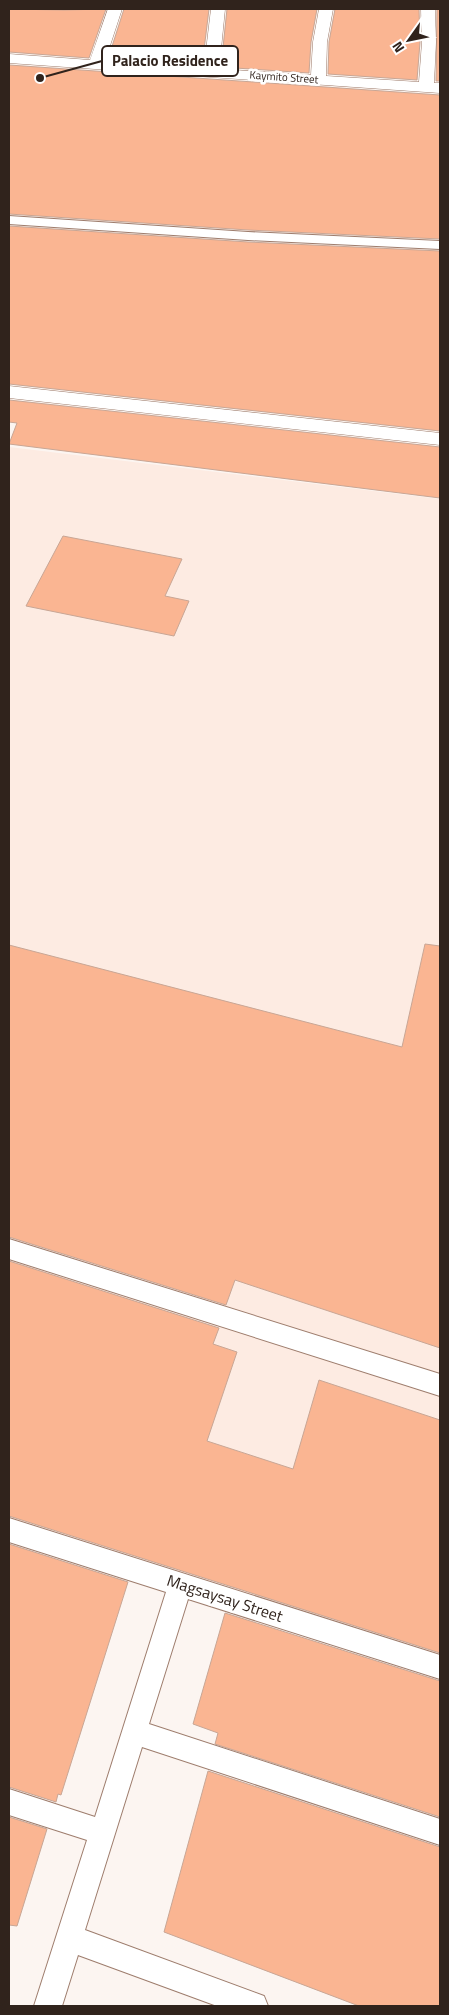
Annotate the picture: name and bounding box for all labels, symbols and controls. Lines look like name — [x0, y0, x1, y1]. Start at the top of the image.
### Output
north arrow — [384, 15, 434, 65]
text: N — [386, 38, 409, 57]
callout: Palacio Residence — [102, 46, 238, 76]
text: Palacio Residence — [112, 49, 228, 72]
street label: Kaymito Street — [249, 67, 319, 87]
street label: Magsaysay Street — [164, 1568, 286, 1628]

